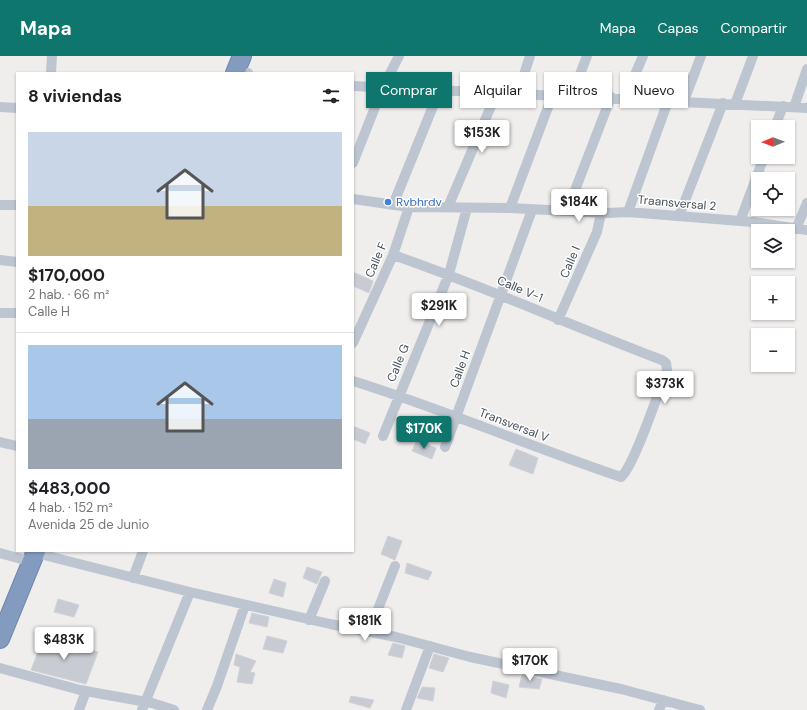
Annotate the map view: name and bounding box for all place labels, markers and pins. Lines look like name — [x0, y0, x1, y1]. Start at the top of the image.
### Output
pin: $153K — [454, 120, 510, 154]
pin: $184K — [551, 189, 607, 223]
place label: Rvbhrdv — [396, 194, 443, 210]
marker: Rvbhrdv — [383, 197, 393, 207]
pin: $291K — [411, 293, 467, 327]
pin: $373K — [637, 371, 693, 405]
pin: $170K — [396, 416, 452, 450]
pin: $181K — [337, 608, 393, 642]
pin: $483K — [36, 627, 92, 661]
pin: $170K — [502, 648, 558, 682]

